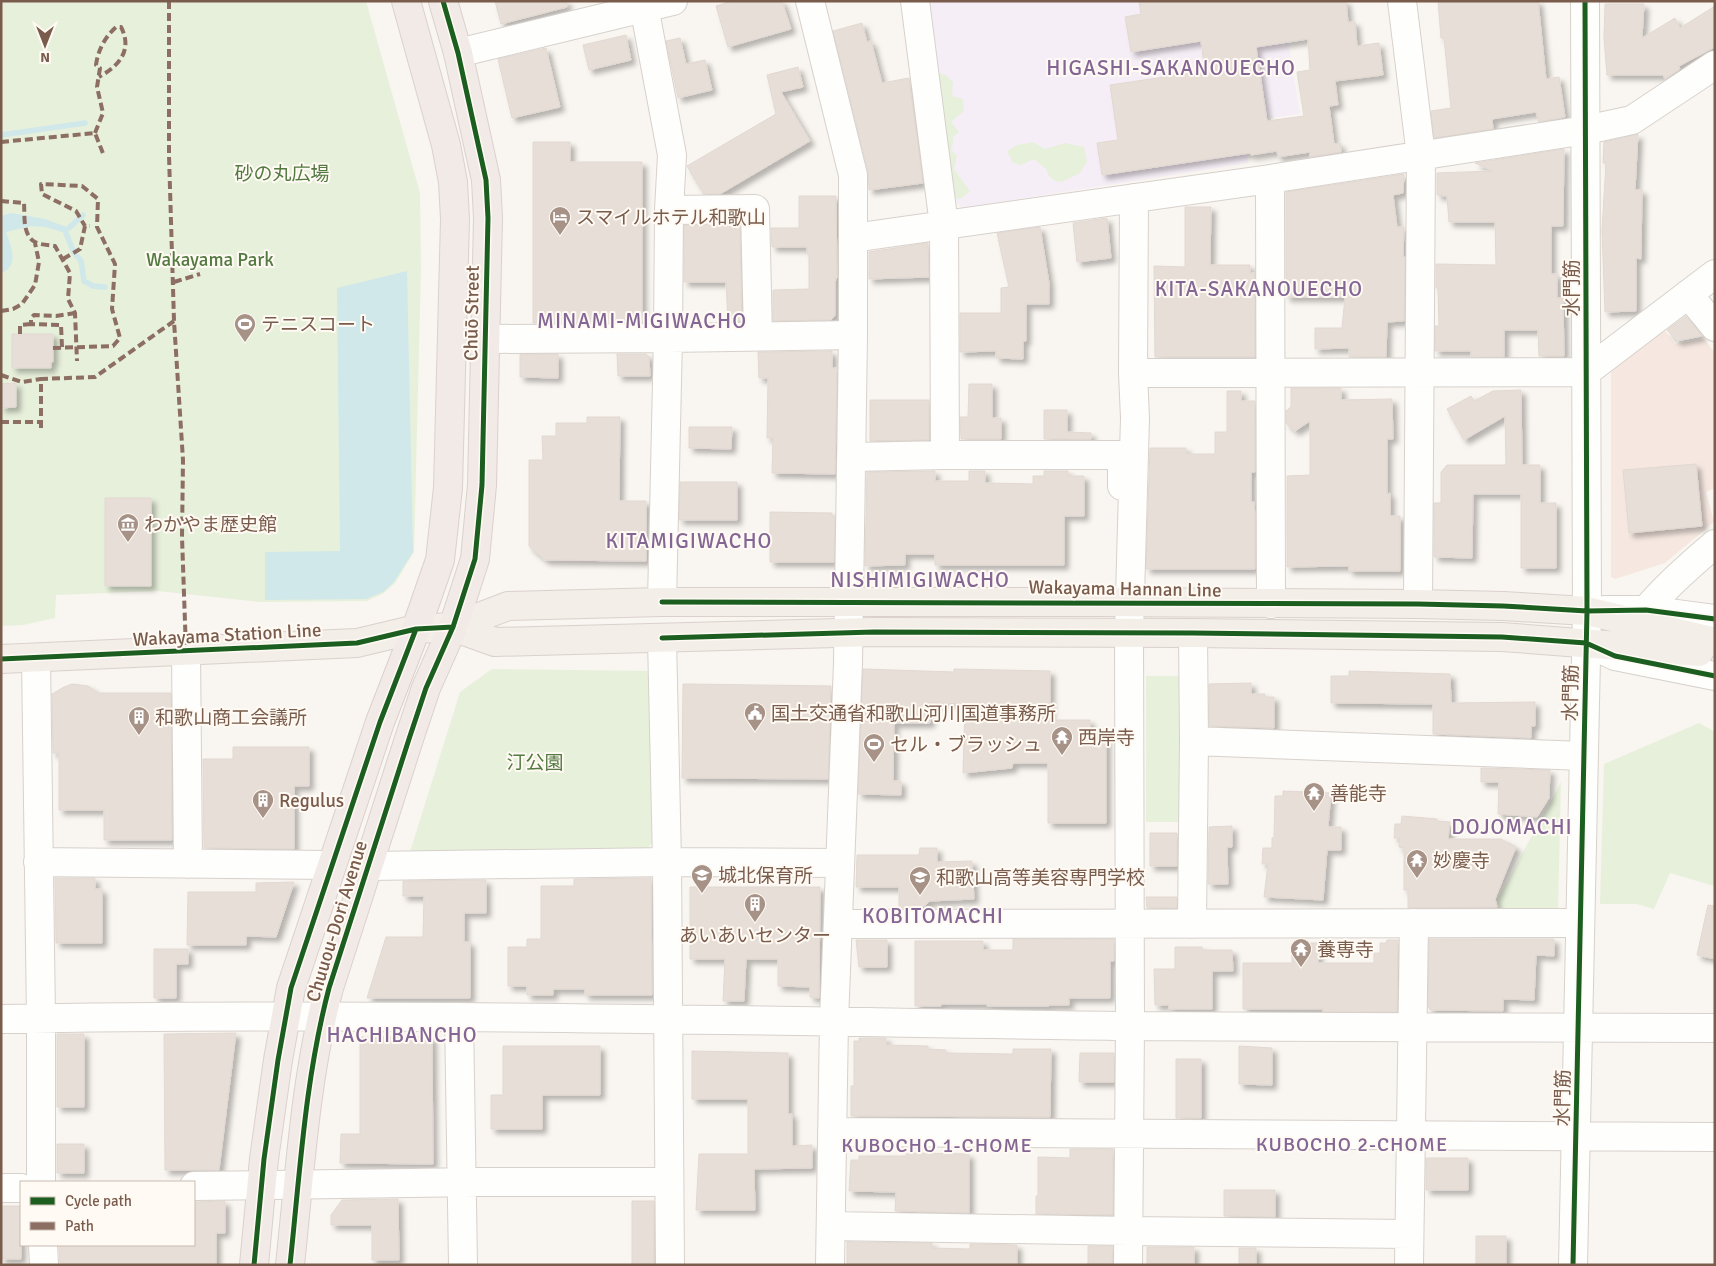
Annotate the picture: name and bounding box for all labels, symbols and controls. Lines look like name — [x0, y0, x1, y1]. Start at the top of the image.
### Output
north arrow — [20, 20, 70, 70]
text: N — [40, 49, 50, 66]
district label: HIGASHI-SAKANOUECHO — [1046, 55, 1296, 81]
park label: 砂の丸広場 — [234, 162, 330, 186]
hotel icon: スマイルホテル和歌山 — [548, 205, 572, 236]
place label: スマイルホテル和歌山 — [576, 206, 765, 230]
park label: Wakayama Park — [146, 248, 274, 272]
street label: 水門筋 — [1560, 259, 1584, 317]
street label: Chūō Street — [459, 265, 485, 361]
district label: KITA-SAKANOUECHO — [1155, 276, 1363, 302]
district label: MINAMI-MIGIWACHO — [537, 308, 747, 334]
sports icon: テニスコート — [233, 312, 257, 343]
place label: テニスコート — [261, 313, 375, 337]
museum icon: わかやま歴史館 — [116, 512, 140, 543]
place label: わかやま歴史館 — [144, 513, 277, 537]
district label: KITAMIGIWACHO — [606, 528, 772, 554]
district label: NISHIMIGIWACHO — [830, 567, 1010, 593]
street label: Wakayama Hannan Line — [1028, 575, 1222, 603]
street label: Wakayama Station Line — [132, 618, 322, 652]
street label: 水門筋 — [1559, 664, 1583, 722]
public building icon: 国土交通省和歌山河川国道事務所 — [743, 701, 767, 732]
place label: 国土交通省和歌山河川国道事務所 — [771, 702, 1056, 726]
building icon: 和歌山商工会議所 — [127, 705, 151, 736]
place label: 和歌山商工会議所 — [155, 706, 307, 730]
temple icon: 西岸寺 — [1050, 725, 1074, 756]
place label: 西岸寺 — [1078, 726, 1135, 750]
sports icon: セル・ブラッシュ — [862, 732, 886, 763]
place label: セル・ブラッシュ — [890, 733, 1042, 757]
park label: 汀公園 — [506, 751, 564, 775]
temple icon: 善能寺 — [1302, 781, 1326, 812]
place label: 善能寺 — [1330, 782, 1387, 806]
building icon: Regulus — [251, 788, 275, 819]
place label: Regulus — [279, 789, 344, 813]
district label: DOJOMACHI — [1451, 814, 1573, 840]
street label: Chuuou-Dori Avenue — [301, 838, 373, 1005]
temple icon: 妙慶寺 — [1405, 848, 1429, 879]
place label: 妙慶寺 — [1433, 849, 1490, 873]
school or university icon: 城北保育所 — [690, 863, 714, 894]
place label: 城北保育所 — [718, 864, 813, 888]
school or university icon: 和歌山高等美容専門学校 — [908, 865, 932, 896]
place label: 和歌山高等美容専門学校 — [936, 866, 1145, 890]
building icon: あいあいセンター — [743, 892, 767, 923]
district label: KOBITOMACHI — [862, 903, 1004, 929]
place label: あいあいセンター — [679, 924, 831, 948]
temple icon: 養専寺 — [1289, 937, 1313, 968]
place label: 養専寺 — [1317, 938, 1374, 962]
district label: HACHIBANCHO — [326, 1022, 478, 1048]
street label: 水門筋 — [1551, 1069, 1575, 1127]
district label: KUBOCHO 2-CHOME — [1256, 1132, 1448, 1157]
district label: KUBOCHO 1-CHOME — [841, 1133, 1033, 1158]
legend — [20, 1181, 195, 1246]
text: Cycle path — [65, 1192, 132, 1210]
text: Path — [65, 1217, 94, 1235]

